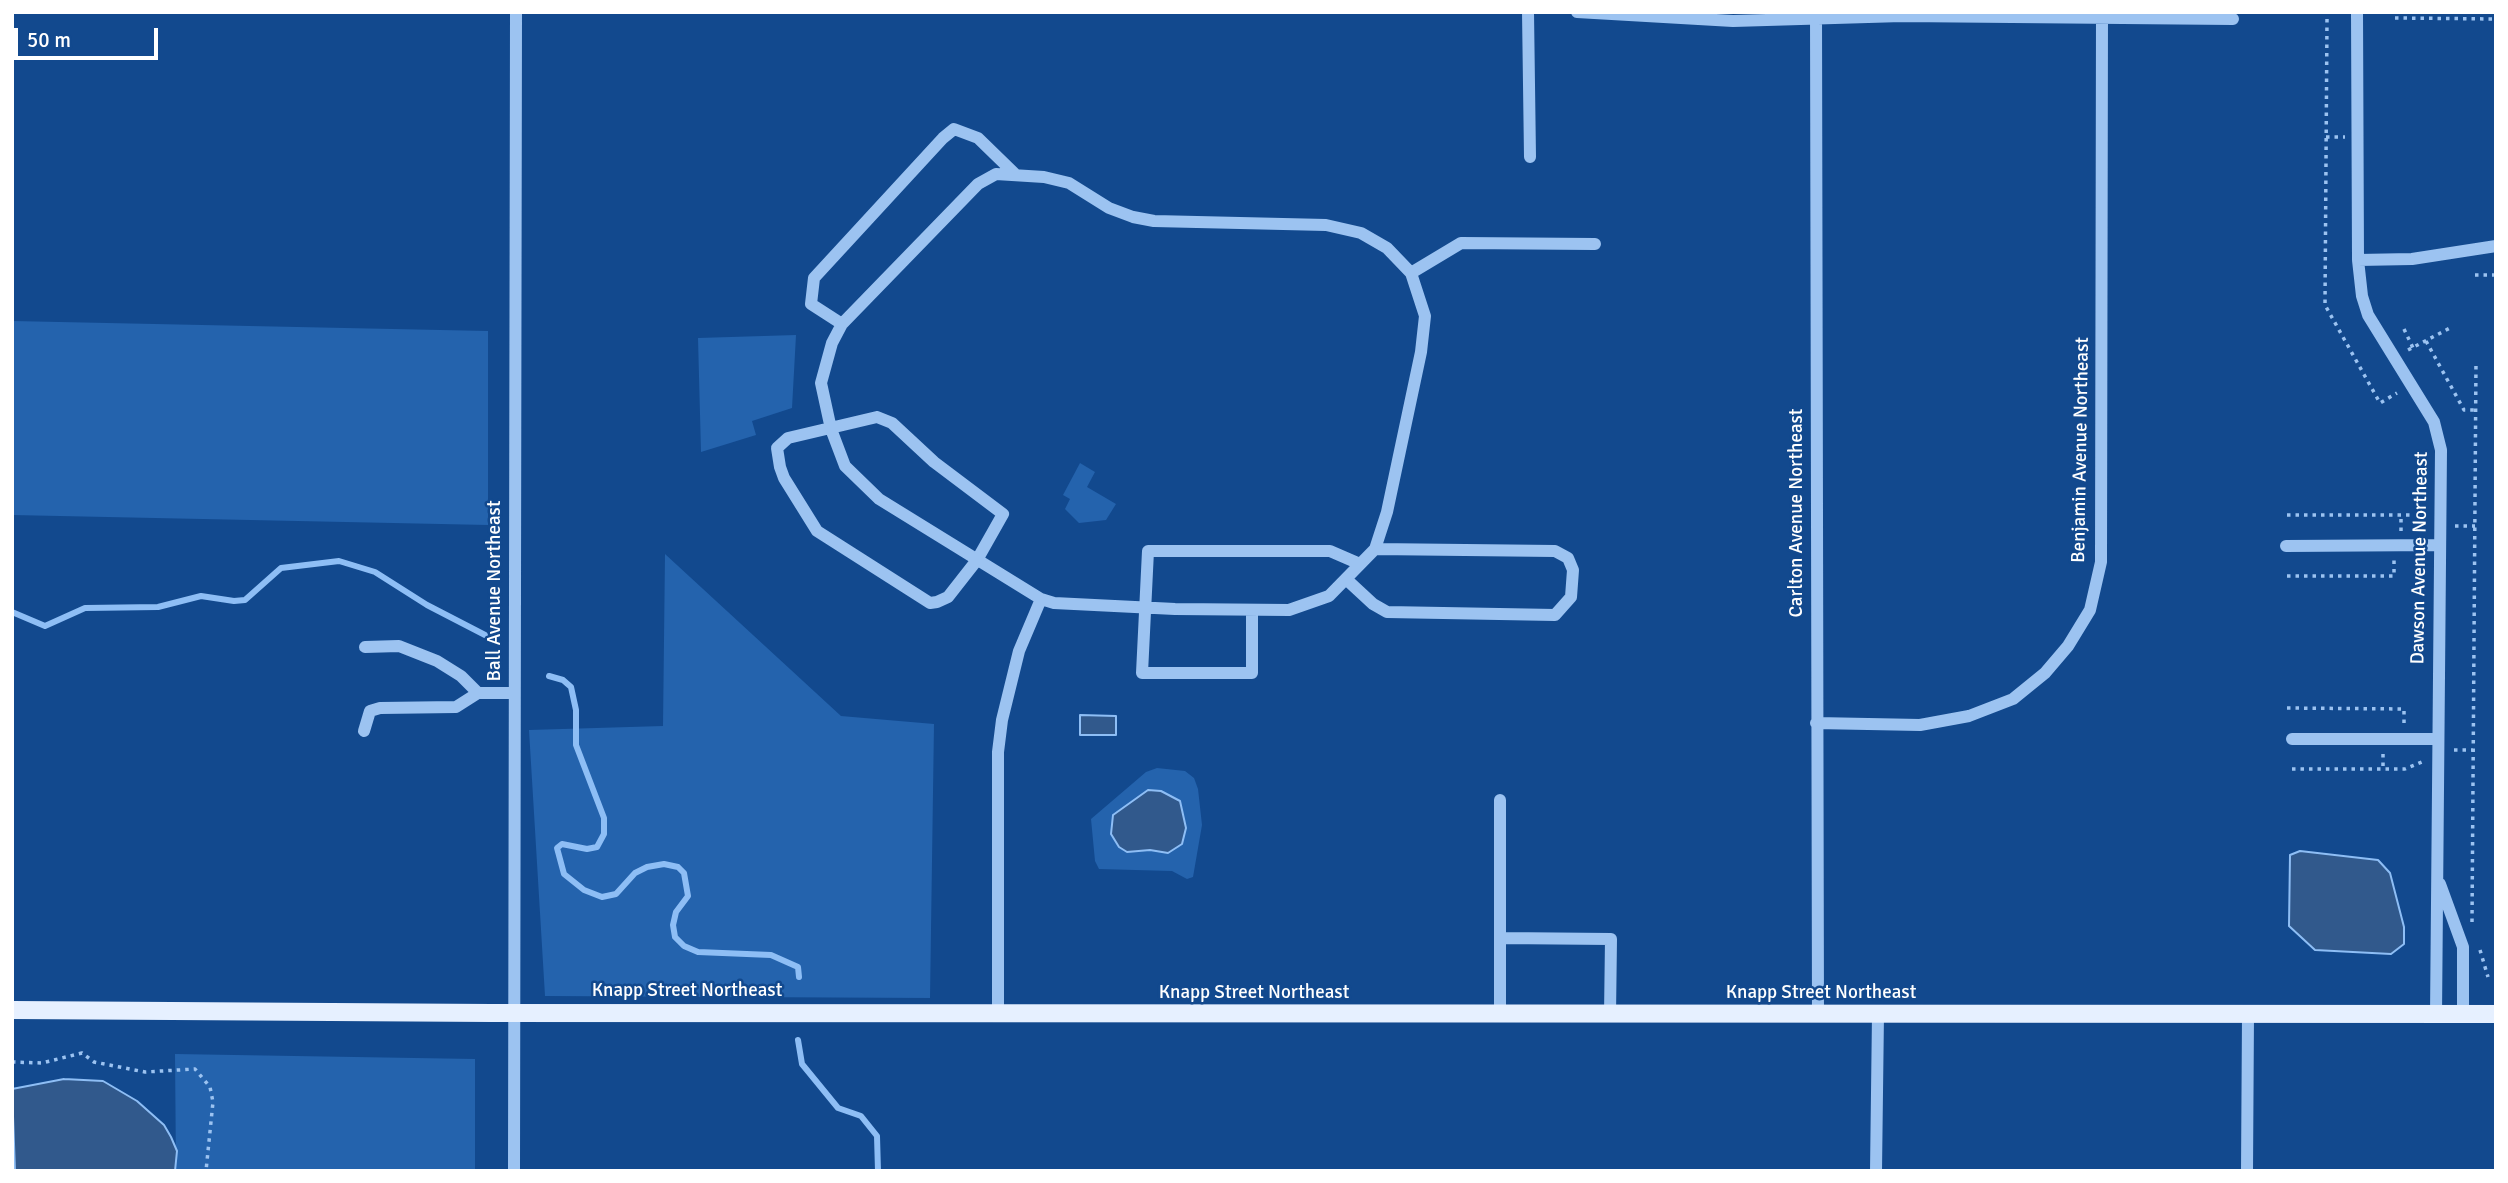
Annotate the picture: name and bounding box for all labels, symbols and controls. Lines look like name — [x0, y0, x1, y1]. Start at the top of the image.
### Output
scale bar — [18, 14, 161, 58]
text: 50 m — [27, 27, 71, 53]
street label: Benjamin Avenue Northeast — [2068, 337, 2094, 563]
street label: Carlton Avenue Northeast — [1786, 408, 1808, 618]
street label: Dawson Avenue Northeast — [2407, 451, 2433, 665]
street label: Ball Avenue Northeast — [484, 500, 506, 682]
street label: Knapp Street Northeast — [592, 980, 782, 1002]
street label: Knapp Street Northeast — [1159, 982, 1349, 1004]
street label: Knapp Street Northeast — [1726, 982, 1916, 1004]

